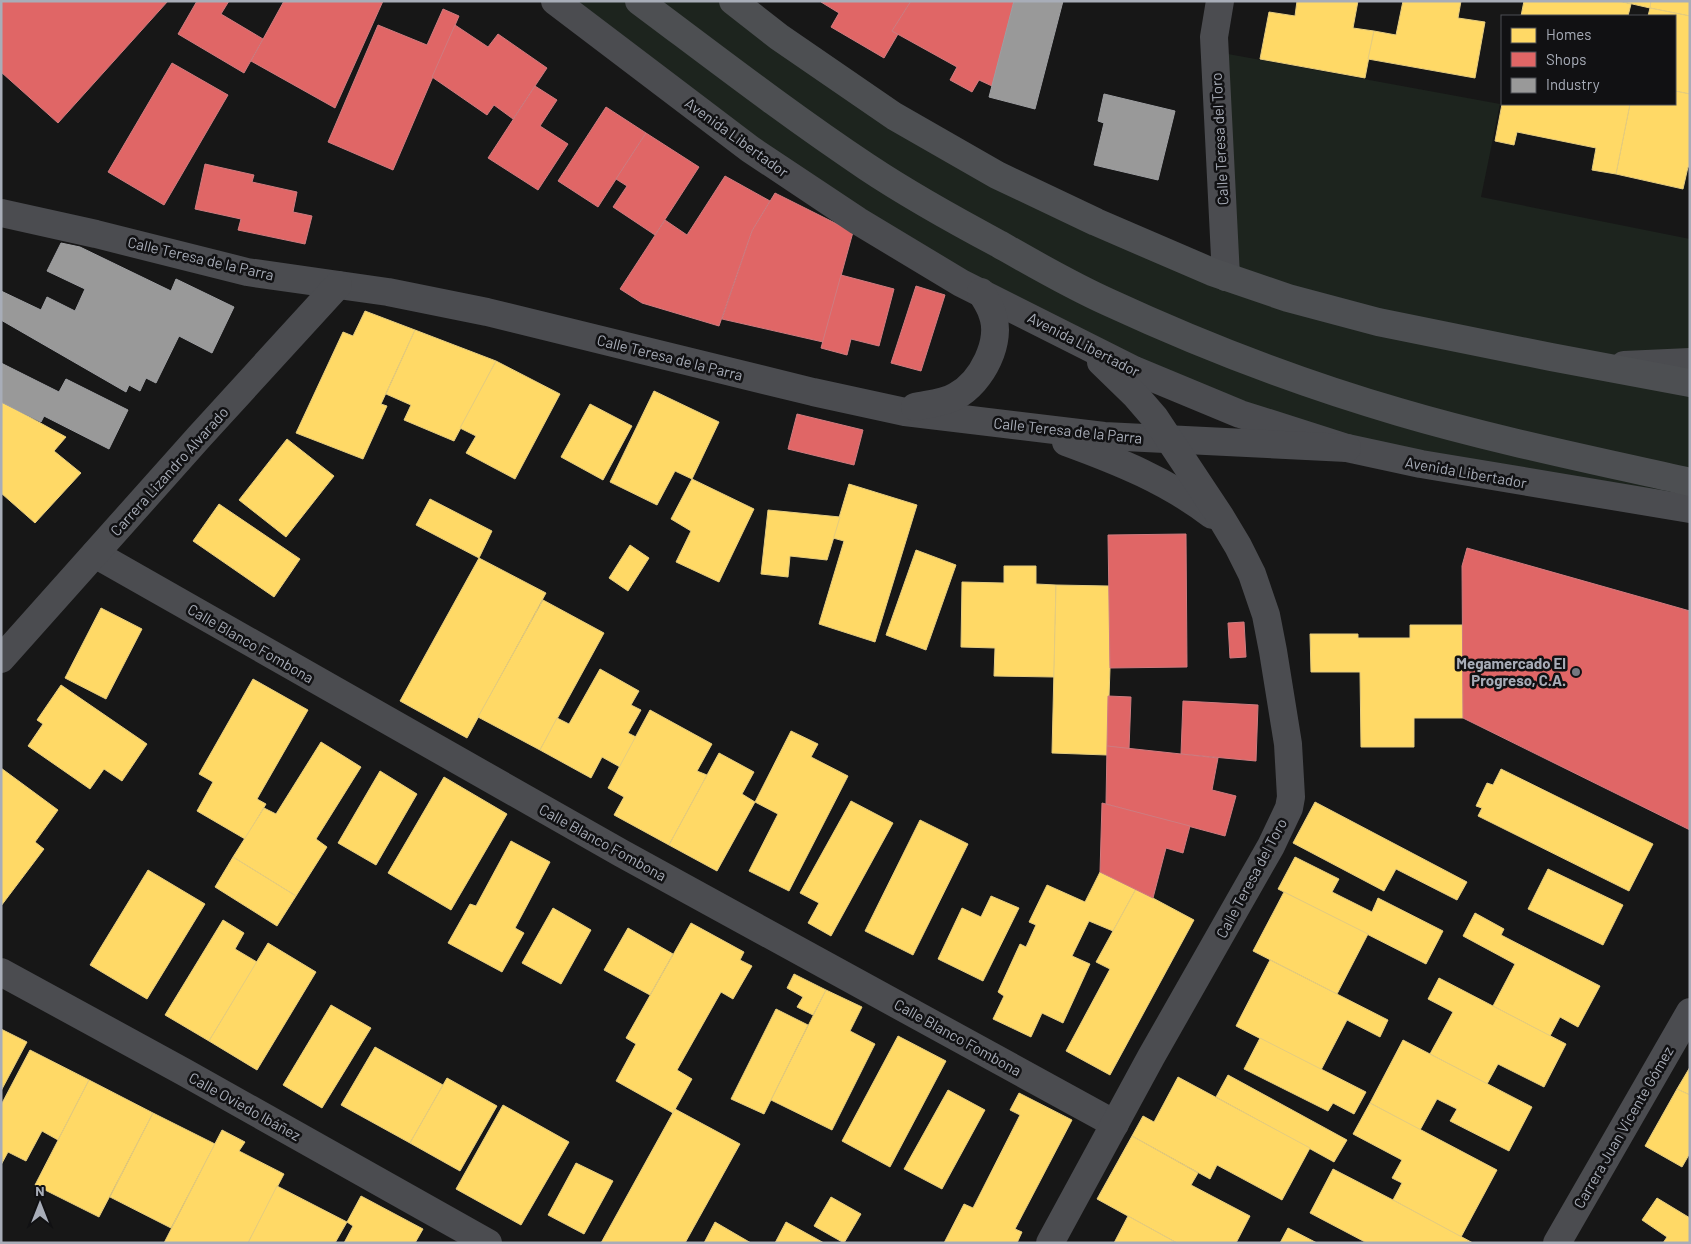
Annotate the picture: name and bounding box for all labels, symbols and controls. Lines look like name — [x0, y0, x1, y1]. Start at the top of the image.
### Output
legend — [1501, 15, 1676, 105]
text: Homes — [1546, 25, 1591, 43]
text: Shops — [1546, 50, 1586, 68]
street label: Calle Teresa del Toro — [1207, 72, 1231, 206]
text: Industry — [1546, 75, 1600, 93]
street label: Avenida Libertador — [682, 93, 793, 181]
street label: Calle Teresa de la Parra — [126, 232, 276, 284]
street label: Avenida Libertador — [1025, 308, 1144, 380]
street label: Calle Teresa de la Parra — [595, 330, 745, 384]
street label: Carrera Lizandro Alvarado — [106, 403, 232, 539]
street label: Calle Teresa de la Parra — [993, 413, 1143, 447]
street label: Avenida Libertador — [1404, 452, 1529, 492]
street label: Calle Blanco Fombona — [185, 600, 317, 686]
place label: Megamercado El Progreso, C.A. — [1456, 654, 1566, 689]
marker: Megamercado El Progreso, C.A. — [1570, 666, 1582, 678]
street label: Calle Blanco Fombona — [536, 800, 670, 884]
street label: Calle Teresa del Toro — [1212, 815, 1290, 941]
street label: Calle Blanco Fombona — [891, 995, 1025, 1079]
street label: Carrera Juan Vicente Gómez — [1569, 1043, 1677, 1211]
street label: Calle Oviedo Ibáñez — [186, 1068, 304, 1144]
north arrow — [15, 1179, 65, 1229]
text: N — [35, 1182, 45, 1199]

